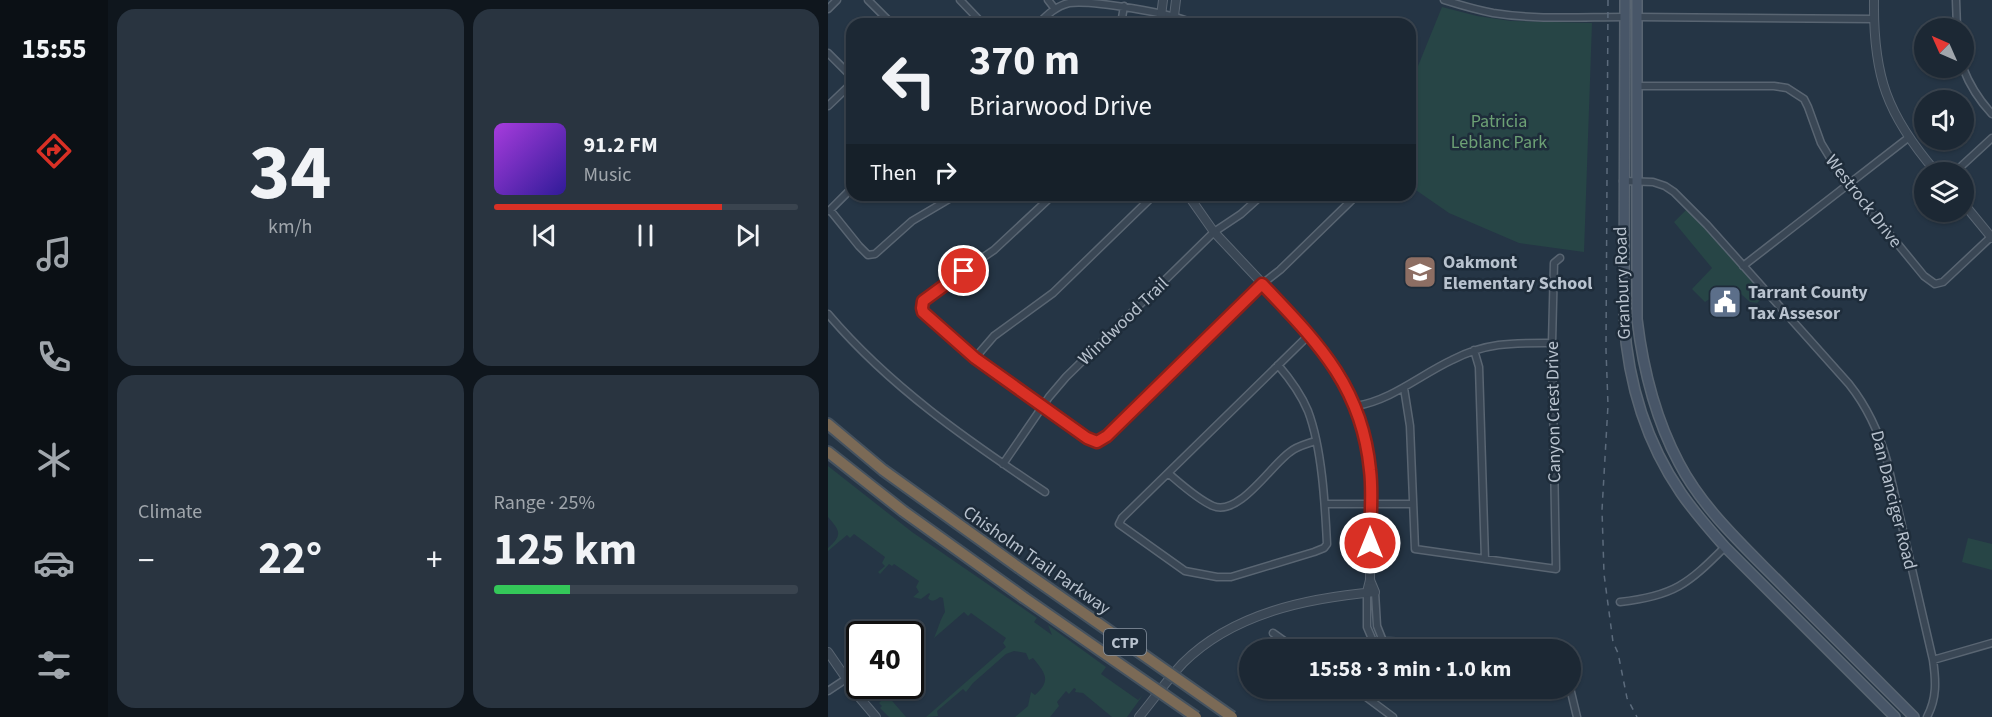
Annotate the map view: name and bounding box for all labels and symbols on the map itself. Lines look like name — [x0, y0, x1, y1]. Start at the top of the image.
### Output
north arrow — [1914, 18, 1974, 78]
park label: Patricia Leblanc Park — [1451, 109, 1547, 155]
street label: Westrock Drive — [1819, 150, 1908, 253]
street label: Granbury Road — [1608, 226, 1637, 340]
pin — [938, 245, 989, 296]
place label: Oakmont Elementary School — [1443, 250, 1593, 296]
school or university icon: Oakmont Elementary School — [1402, 254, 1438, 290]
street label: Windwood Trail — [1073, 272, 1174, 371]
place label: Tarrant County Tax Assesor — [1748, 280, 1868, 326]
public building icon: Tarrant County Tax Assesor — [1707, 284, 1743, 320]
street label: Canyon Crest Drive — [1540, 341, 1567, 483]
street label: Dan Danciger Road — [1864, 428, 1923, 572]
street label: Chisholm Trail Parkway — [958, 500, 1116, 621]
position arrow — [1338, 511, 1402, 575]
speed limit sign: 40 — [846, 621, 924, 699]
road number: CTP — [1104, 629, 1146, 655]

